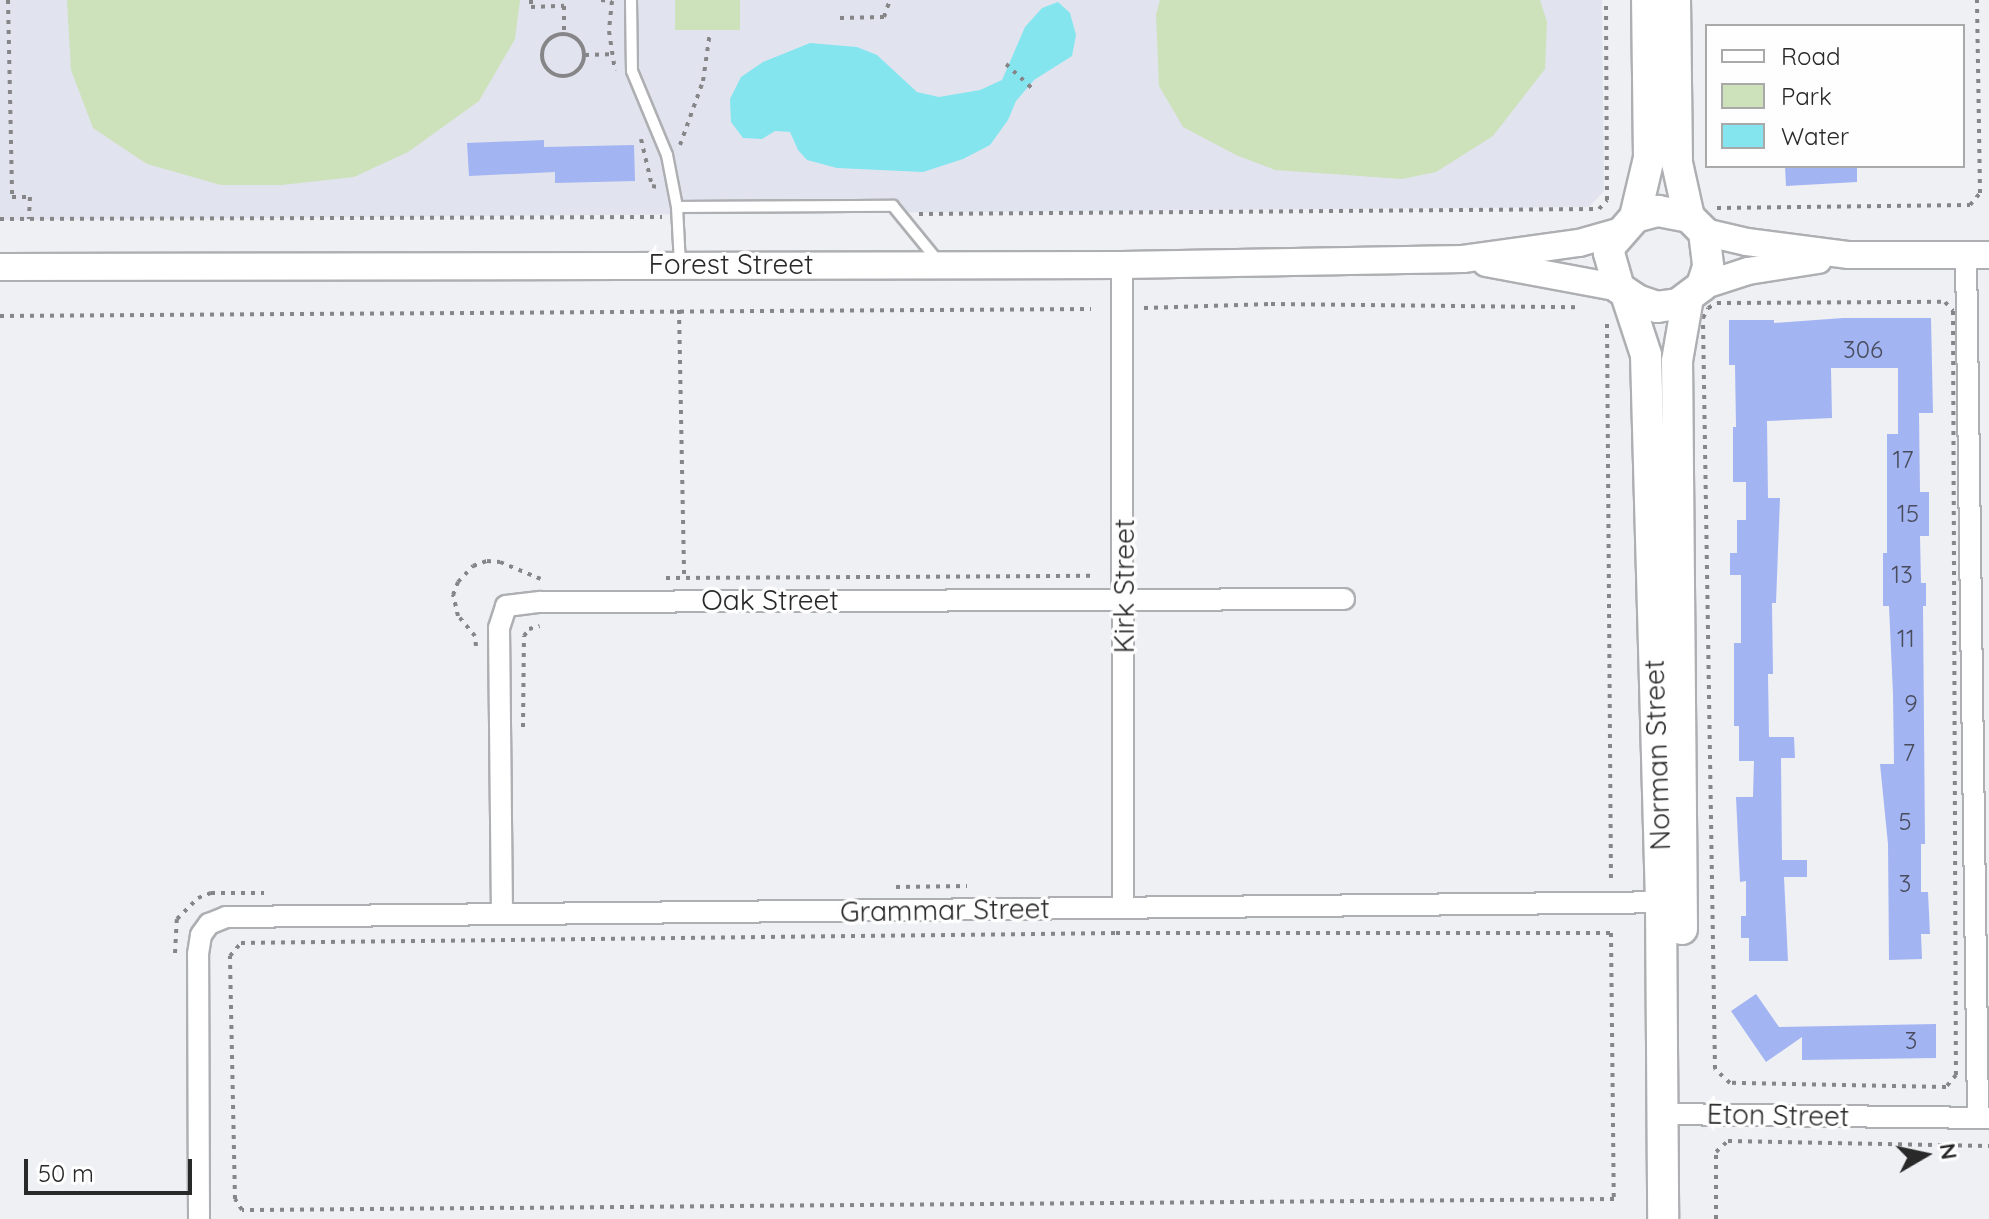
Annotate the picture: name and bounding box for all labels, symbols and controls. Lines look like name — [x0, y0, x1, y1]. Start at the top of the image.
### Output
legend — [1705, 24, 1965, 168]
text: Road — [1781, 41, 1841, 71]
text: Park — [1781, 81, 1832, 111]
text: Water — [1781, 121, 1849, 151]
street label: Forest Street — [648, 247, 814, 281]
house number: 306 — [1843, 336, 1883, 364]
house number: 17 — [1892, 446, 1914, 474]
house number: 15 — [1897, 500, 1919, 528]
street label: Kirk Street — [1107, 519, 1141, 653]
house number: 13 — [1891, 561, 1913, 589]
street label: Oak Street — [701, 583, 839, 617]
house number: 11 — [1897, 625, 1915, 653]
street label: Norman Street — [1637, 659, 1677, 851]
house number: 9 — [1904, 690, 1918, 718]
house number: 7 — [1903, 739, 1915, 767]
house number: 5 — [1898, 808, 1912, 836]
house number: 3 — [1899, 870, 1911, 898]
street label: Grammar Street — [840, 891, 1050, 929]
house number: 3 — [1905, 1027, 1917, 1055]
street label: Eton Street — [1706, 1097, 1850, 1133]
north arrow — [1885, 1115, 1965, 1195]
text: N — [1934, 1141, 1964, 1161]
scale bar — [28, 1143, 196, 1193]
text: 50 m — [38, 1158, 94, 1188]

